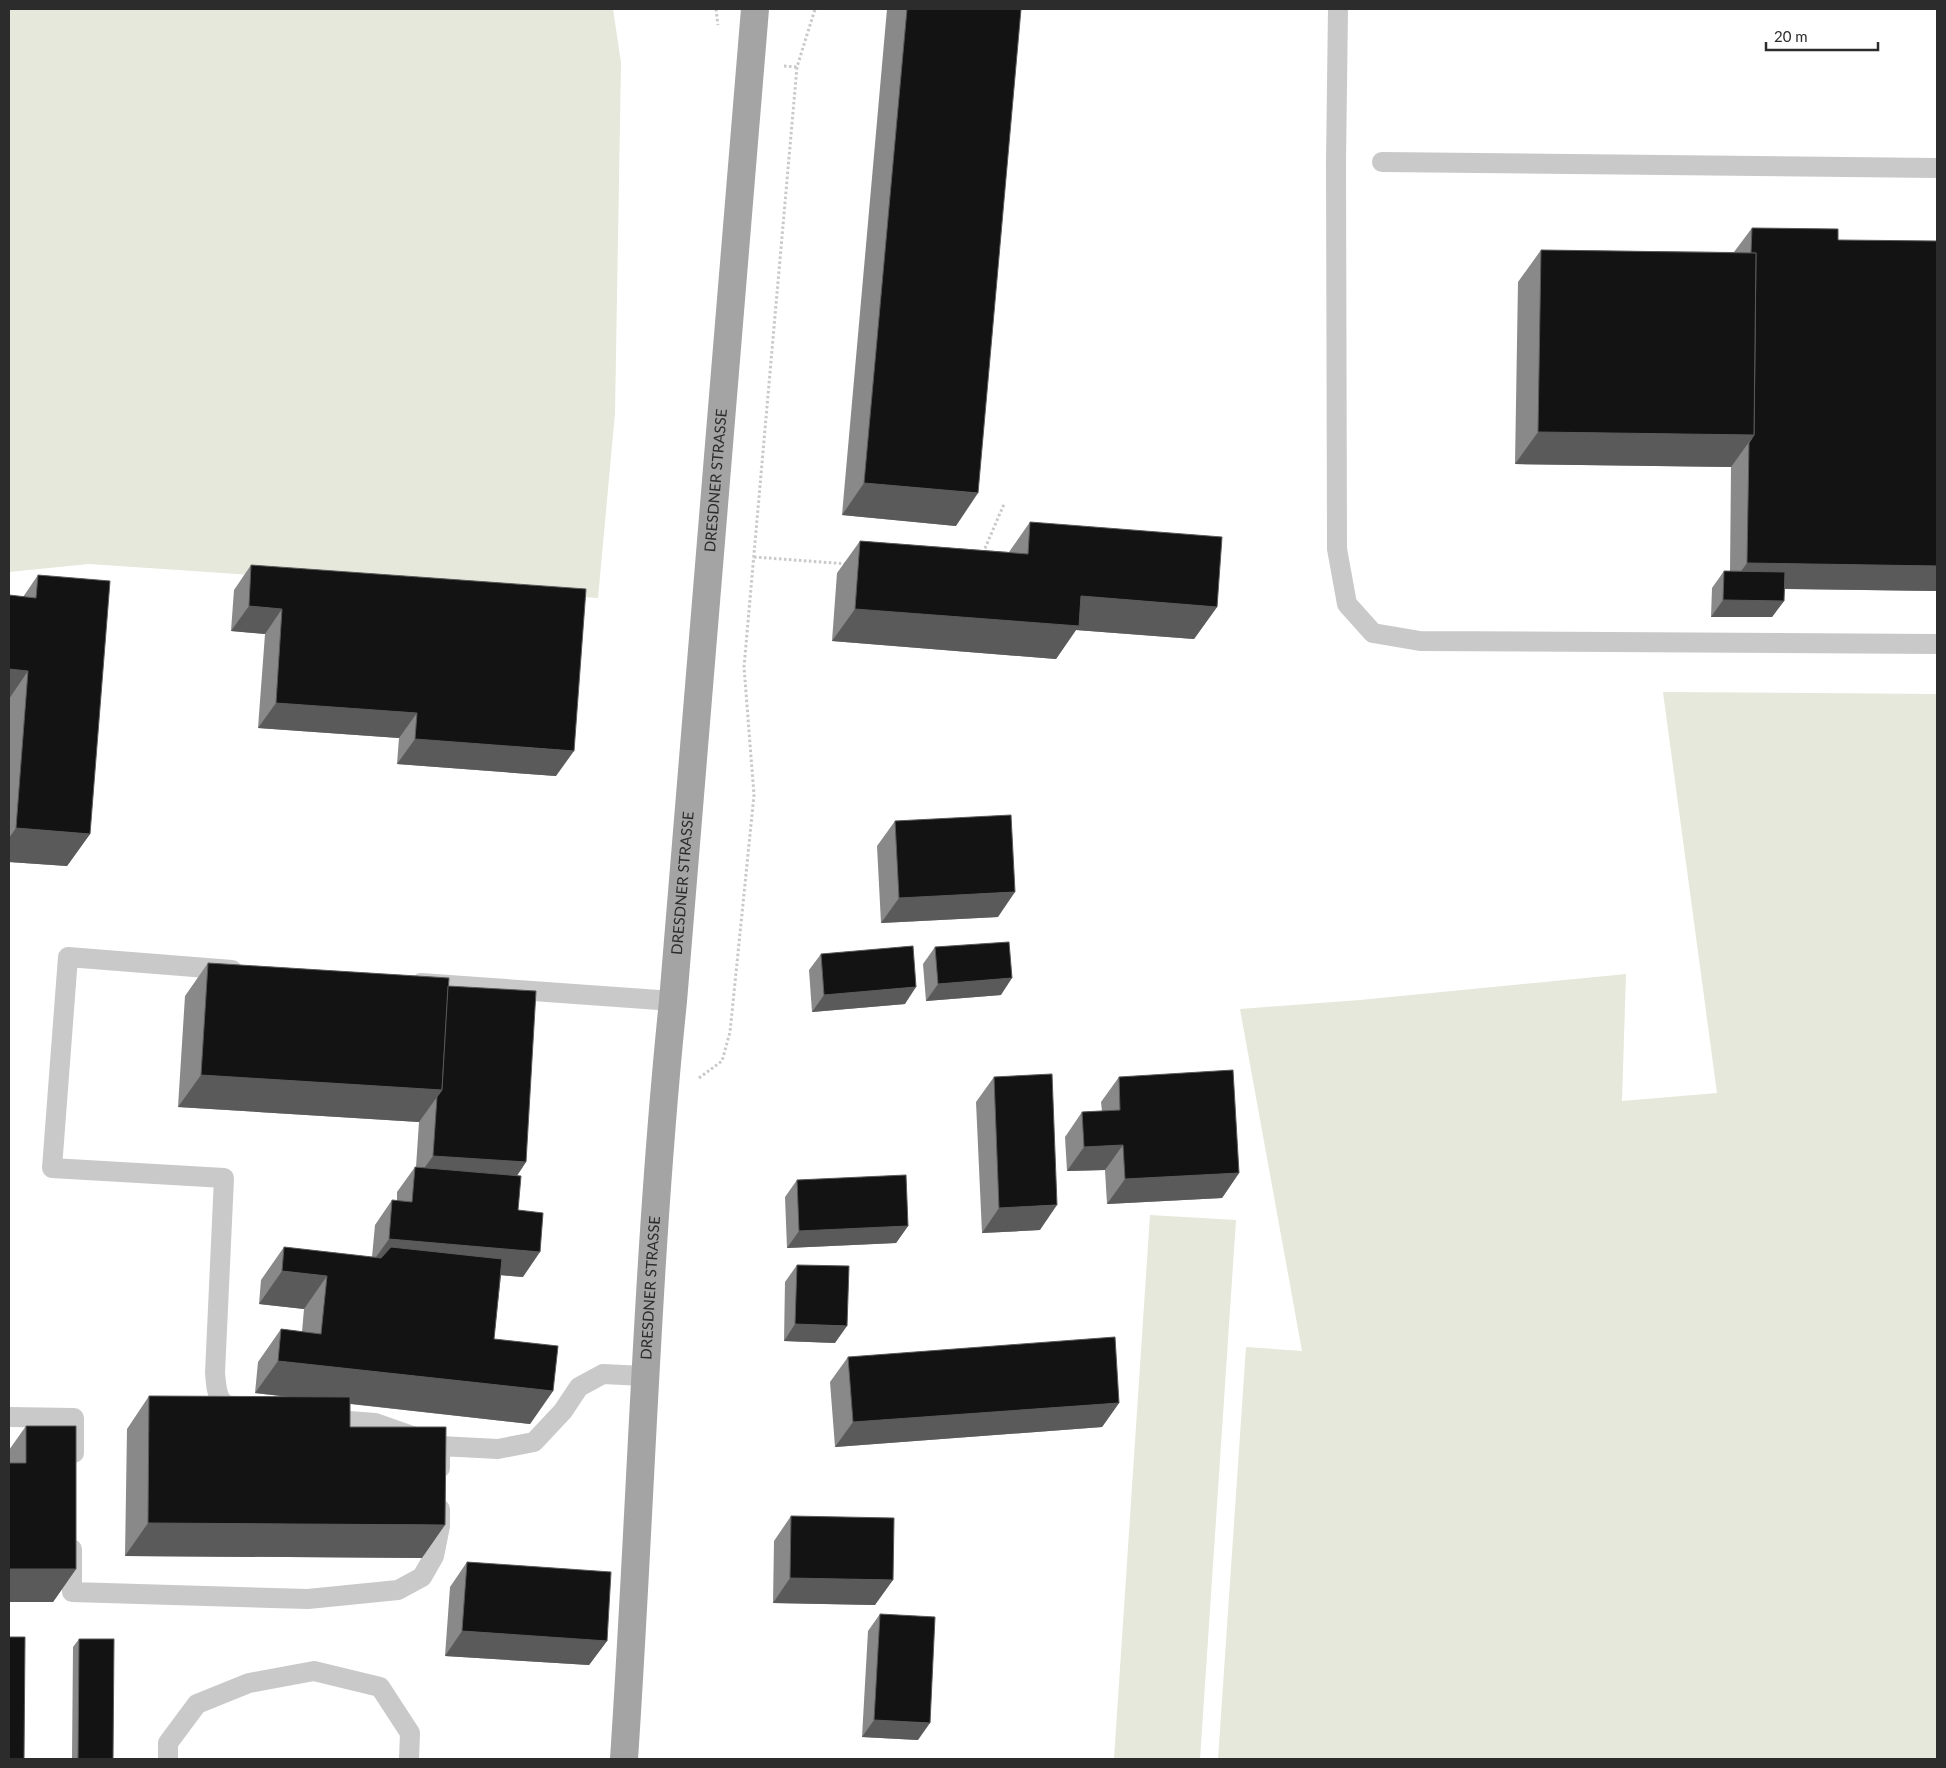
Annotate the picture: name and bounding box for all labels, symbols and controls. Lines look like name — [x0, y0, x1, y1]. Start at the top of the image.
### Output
scale bar — [1766, 20, 1878, 52]
text: 20 m — [1774, 27, 1808, 45]
street label: DRESDNER STRASSE — [700, 408, 730, 553]
street label: DRESDNER STRASSE — [667, 810, 697, 955]
street label: DRESDNER STRASSE — [636, 1215, 663, 1360]

